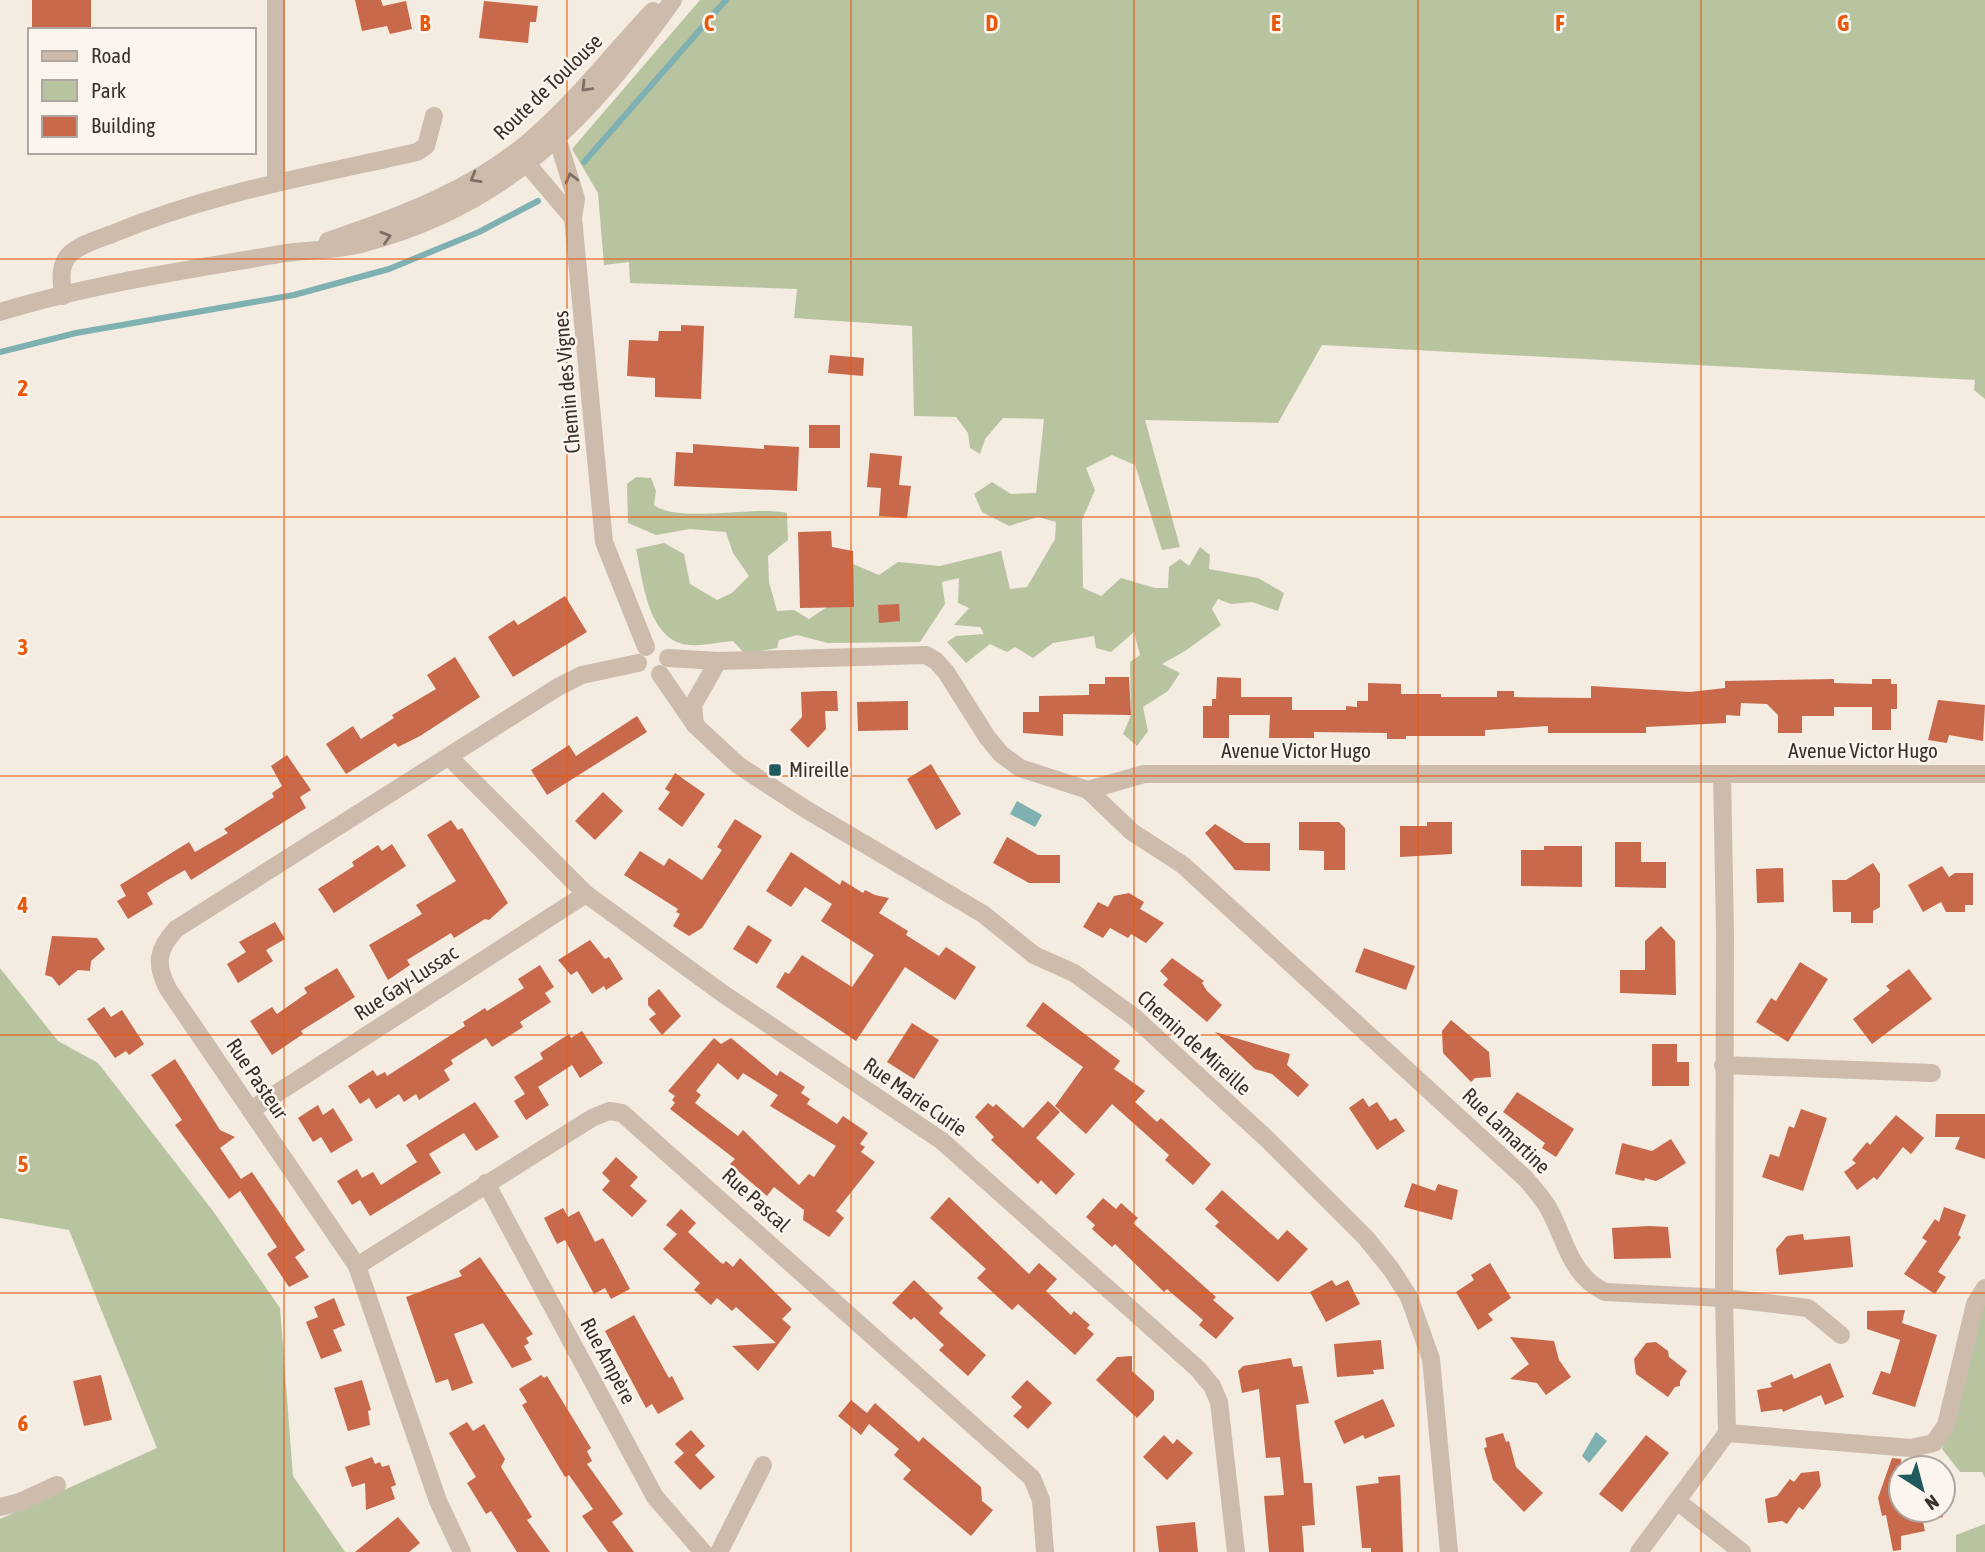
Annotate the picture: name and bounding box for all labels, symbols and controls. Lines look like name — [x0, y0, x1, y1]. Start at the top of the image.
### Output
text: B — [420, 10, 431, 36]
text: C — [704, 10, 715, 36]
text: D — [986, 10, 999, 36]
text: E — [1271, 10, 1281, 36]
text: F — [1555, 10, 1565, 36]
text: G — [1837, 10, 1849, 36]
legend — [28, 28, 256, 154]
street label: Route de Toulouse — [488, 29, 607, 144]
text: Road — [91, 43, 131, 67]
text: Park — [91, 78, 126, 102]
one-way arrow — [581, 79, 594, 92]
text: Building — [91, 113, 155, 137]
one-way arrow — [470, 170, 482, 183]
one-way arrow — [565, 172, 579, 184]
one-way arrow — [379, 230, 391, 245]
street label: Chemin des Vignes — [548, 310, 584, 454]
text: 2 — [18, 375, 28, 401]
text: 3 — [18, 634, 28, 660]
street label: Avenue Victor Hugo — [1221, 738, 1371, 762]
street label: Avenue Victor Hugo — [1788, 738, 1938, 762]
place label: Mireille — [789, 757, 849, 781]
marker: Mireille — [767, 762, 783, 778]
text: 4 — [17, 892, 29, 918]
street label: Rue Gay-Lussac — [349, 940, 462, 1024]
street label: Chemin de Mireille — [1133, 985, 1256, 1100]
street label: Rue Pasteur — [222, 1034, 294, 1124]
street label: Rue Marie Curie — [859, 1052, 972, 1141]
street label: Rue Lamartine — [1458, 1083, 1555, 1178]
text: 5 — [18, 1151, 29, 1177]
street label: Rue Pascal — [718, 1163, 796, 1236]
street label: Rue Ampère — [576, 1314, 641, 1408]
text: 6 — [18, 1410, 29, 1436]
north arrow — [1887, 1454, 1957, 1524]
text: N — [1921, 1491, 1943, 1515]

